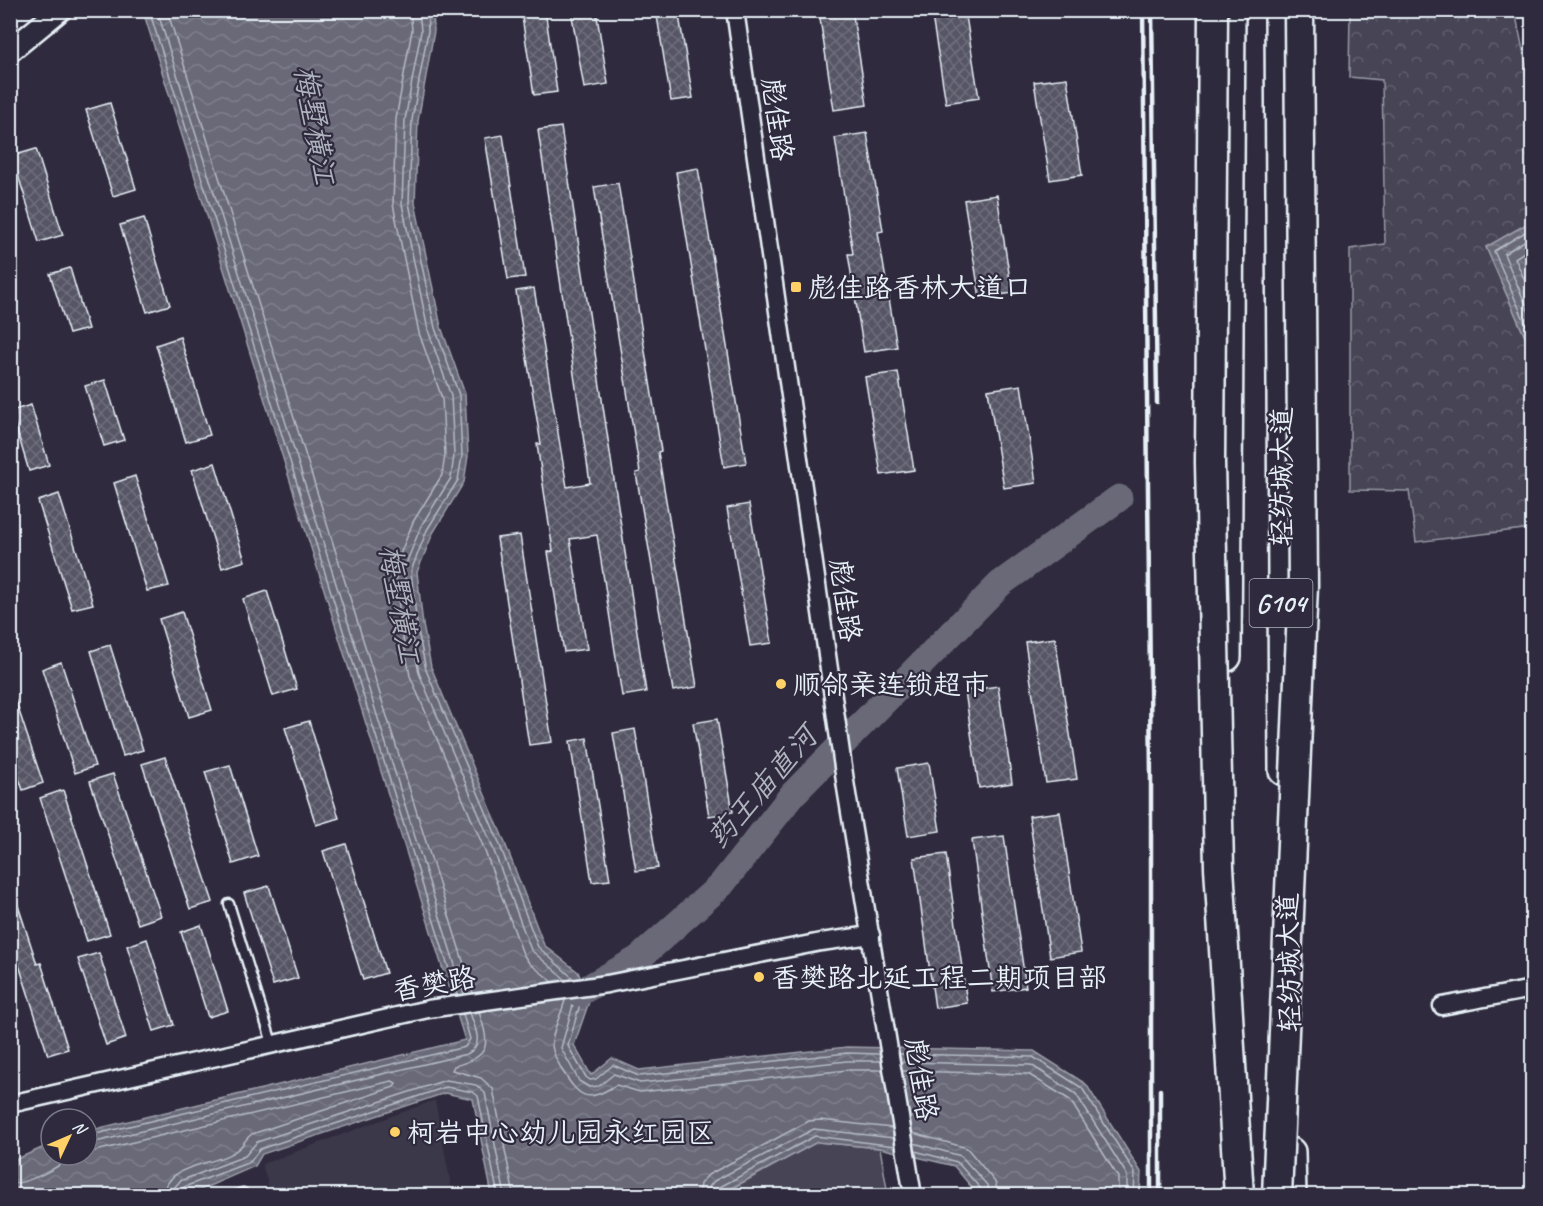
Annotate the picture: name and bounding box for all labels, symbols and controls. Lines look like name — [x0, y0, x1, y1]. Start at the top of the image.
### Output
water label: 梅墅横江 — [286, 63, 344, 189]
street label: 彪佳路 — [754, 75, 801, 163]
place label: 彪佳路香林大道口 — [808, 270, 1032, 305]
marker: 彪佳路香林大道口 — [789, 280, 803, 294]
street label: 轻纺城大道 — [1264, 407, 1299, 547]
water label: 梅墅横江 — [371, 542, 429, 668]
street label: 彪佳路 — [822, 556, 869, 644]
road number: G104 — [1250, 579, 1312, 627]
place label: 顺邻亲连锁超市 — [793, 667, 989, 702]
marker: 顺邻亲连锁超市 — [774, 677, 788, 691]
water label: 药王庙直河 — [698, 714, 829, 856]
street label: 轻纺城大道 — [1270, 893, 1307, 1033]
street label: 香樊路 — [390, 959, 478, 1008]
place label: 香樊路北延工程二期项目部 — [771, 960, 1107, 995]
marker: 香樊路北延工程二期项目部 — [752, 970, 766, 984]
street label: 彪佳路 — [898, 1035, 945, 1123]
north arrow — [39, 1107, 99, 1167]
place label: 柯岩中心幼儿园永红园区 — [407, 1115, 715, 1150]
text: N — [68, 1117, 92, 1140]
marker: 柯岩中心幼儿园永红园区 — [388, 1125, 402, 1139]

